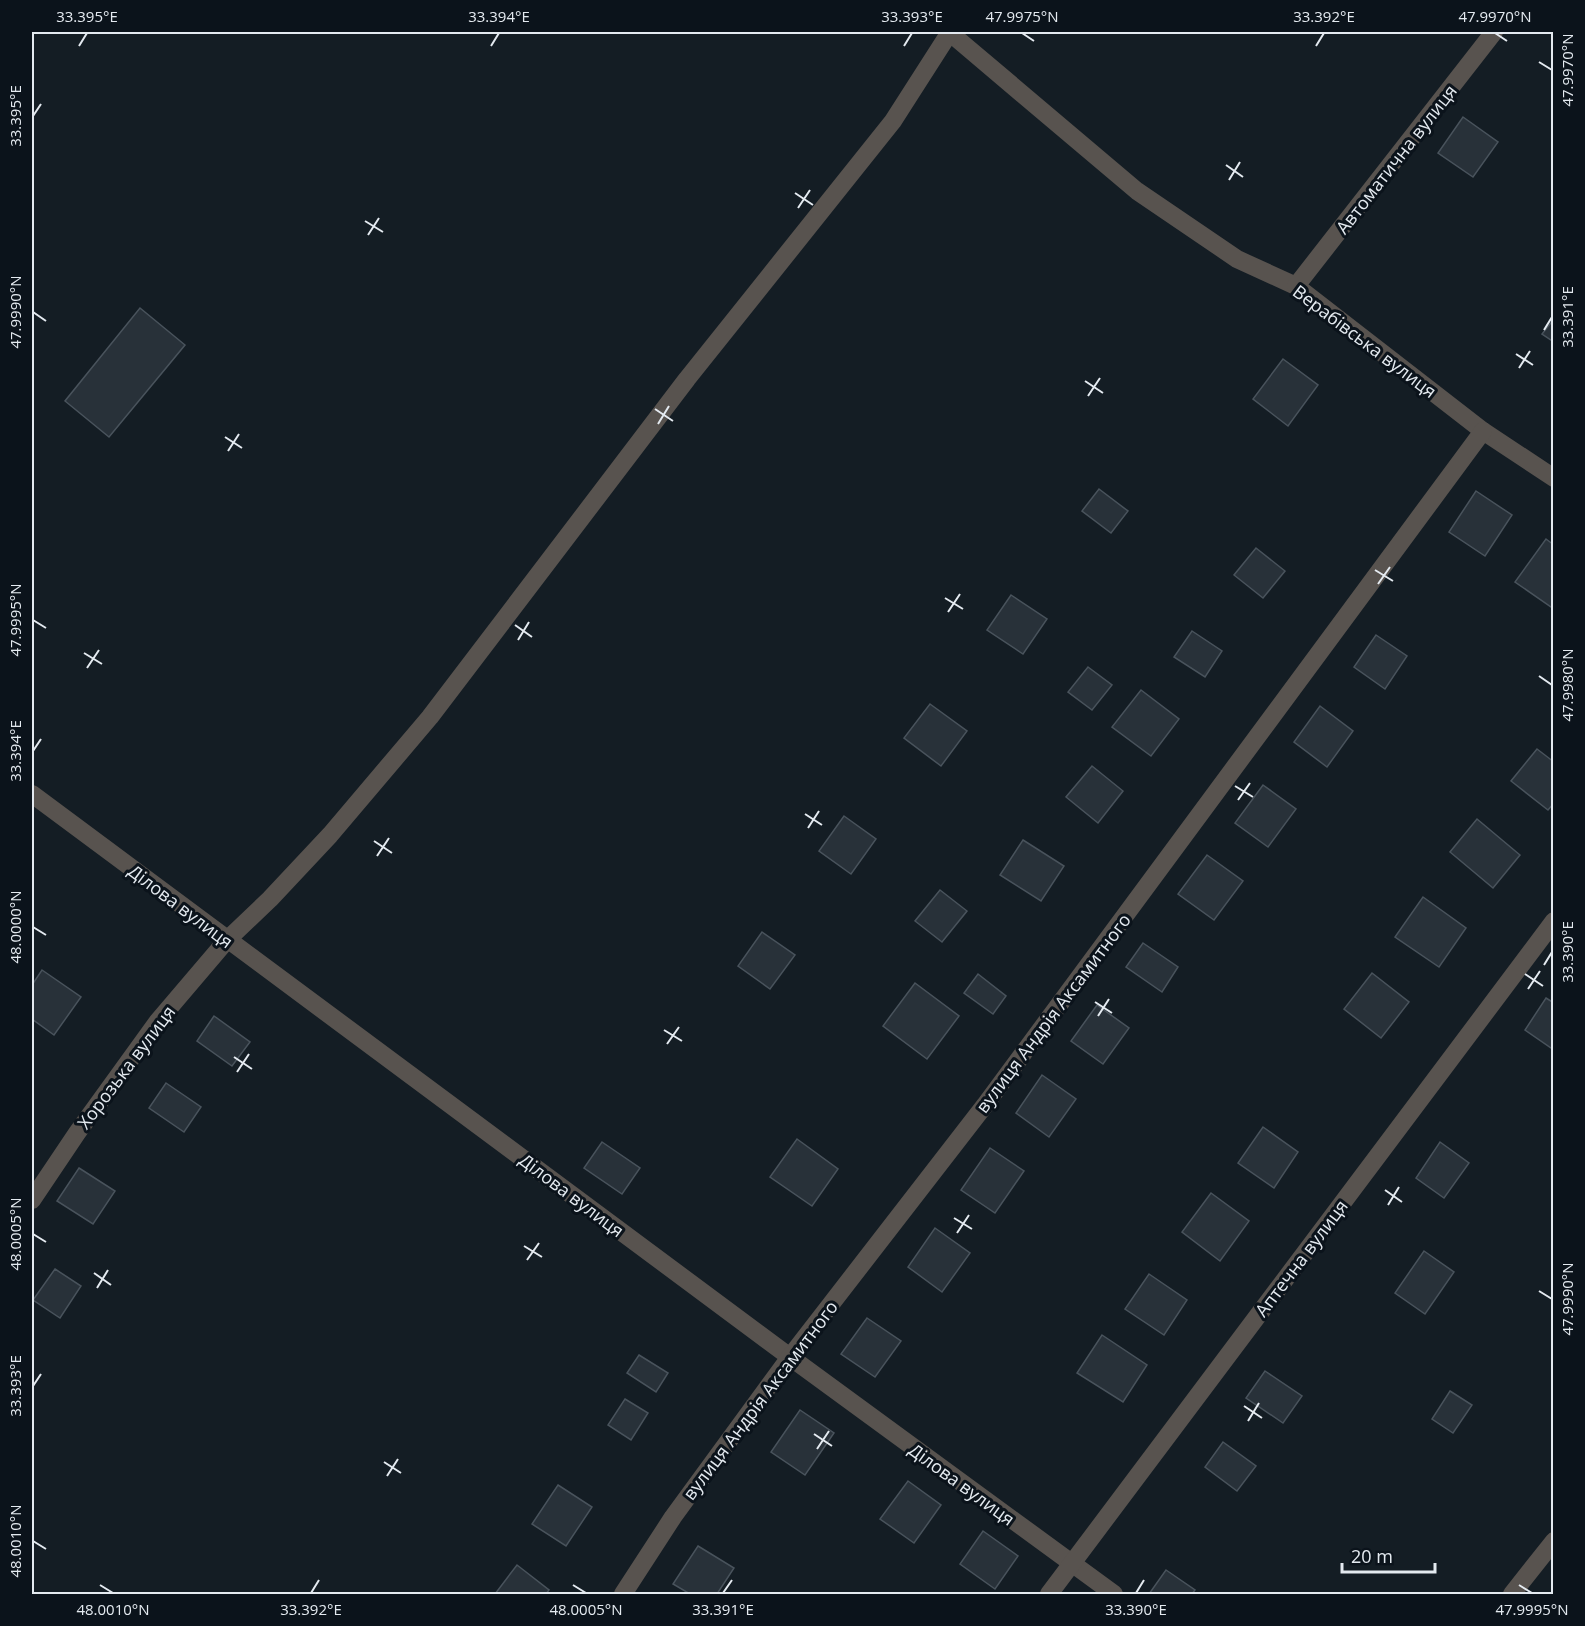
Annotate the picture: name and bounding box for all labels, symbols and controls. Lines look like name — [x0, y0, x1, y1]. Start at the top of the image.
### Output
text: 33.395°E — [56, 6, 118, 26]
text: 33.394°E — [468, 6, 530, 26]
text: 33.393°E — [881, 6, 943, 26]
text: 47.9975°N — [985, 6, 1059, 26]
text: 33.392°E — [1293, 6, 1355, 26]
text: 47.9970°N — [1458, 6, 1532, 26]
text: 47.9970°N — [1557, 33, 1577, 107]
street label: Автоматична вулиця — [1330, 79, 1462, 239]
text: 33.395°E — [5, 85, 25, 147]
text: 47.9990°N — [5, 275, 25, 349]
street label: Верабівська вулиця — [1288, 279, 1442, 403]
text: 33.391°E — [1557, 286, 1577, 348]
text: 47.9995°N — [5, 583, 25, 657]
text: 47.9980°N — [1557, 648, 1577, 722]
text: 33.394°E — [5, 720, 25, 782]
street label: Ділова вулиця — [124, 859, 238, 953]
text: 48.0000°N — [5, 890, 25, 964]
street label: вулиця Андрія Аксамитного — [970, 909, 1136, 1117]
text: 33.390°E — [1557, 921, 1577, 983]
street label: Хорозька вулиця — [72, 1000, 180, 1134]
street label: Ділова вулиця — [515, 1148, 629, 1242]
street label: Аптечна вулиця — [1249, 1195, 1353, 1321]
text: 48.0005°N — [5, 1197, 25, 1271]
text: 47.9990°N — [1557, 1262, 1577, 1336]
street label: вулиця Андрія Аксамитного — [677, 1296, 843, 1504]
text: 33.393°E — [5, 1355, 25, 1417]
street label: Ділова вулиця — [904, 1437, 1020, 1531]
text: 48.0010°N — [5, 1504, 25, 1578]
scale bar — [1342, 1536, 1435, 1574]
text: 20 m — [1351, 1544, 1393, 1568]
text: 48.0010°N — [76, 1599, 150, 1619]
text: 33.392°E — [280, 1599, 342, 1619]
text: 48.0005°N — [549, 1599, 623, 1619]
text: 33.391°E — [692, 1599, 754, 1619]
text: 33.390°E — [1105, 1599, 1167, 1619]
text: 47.9995°N — [1495, 1599, 1569, 1619]

